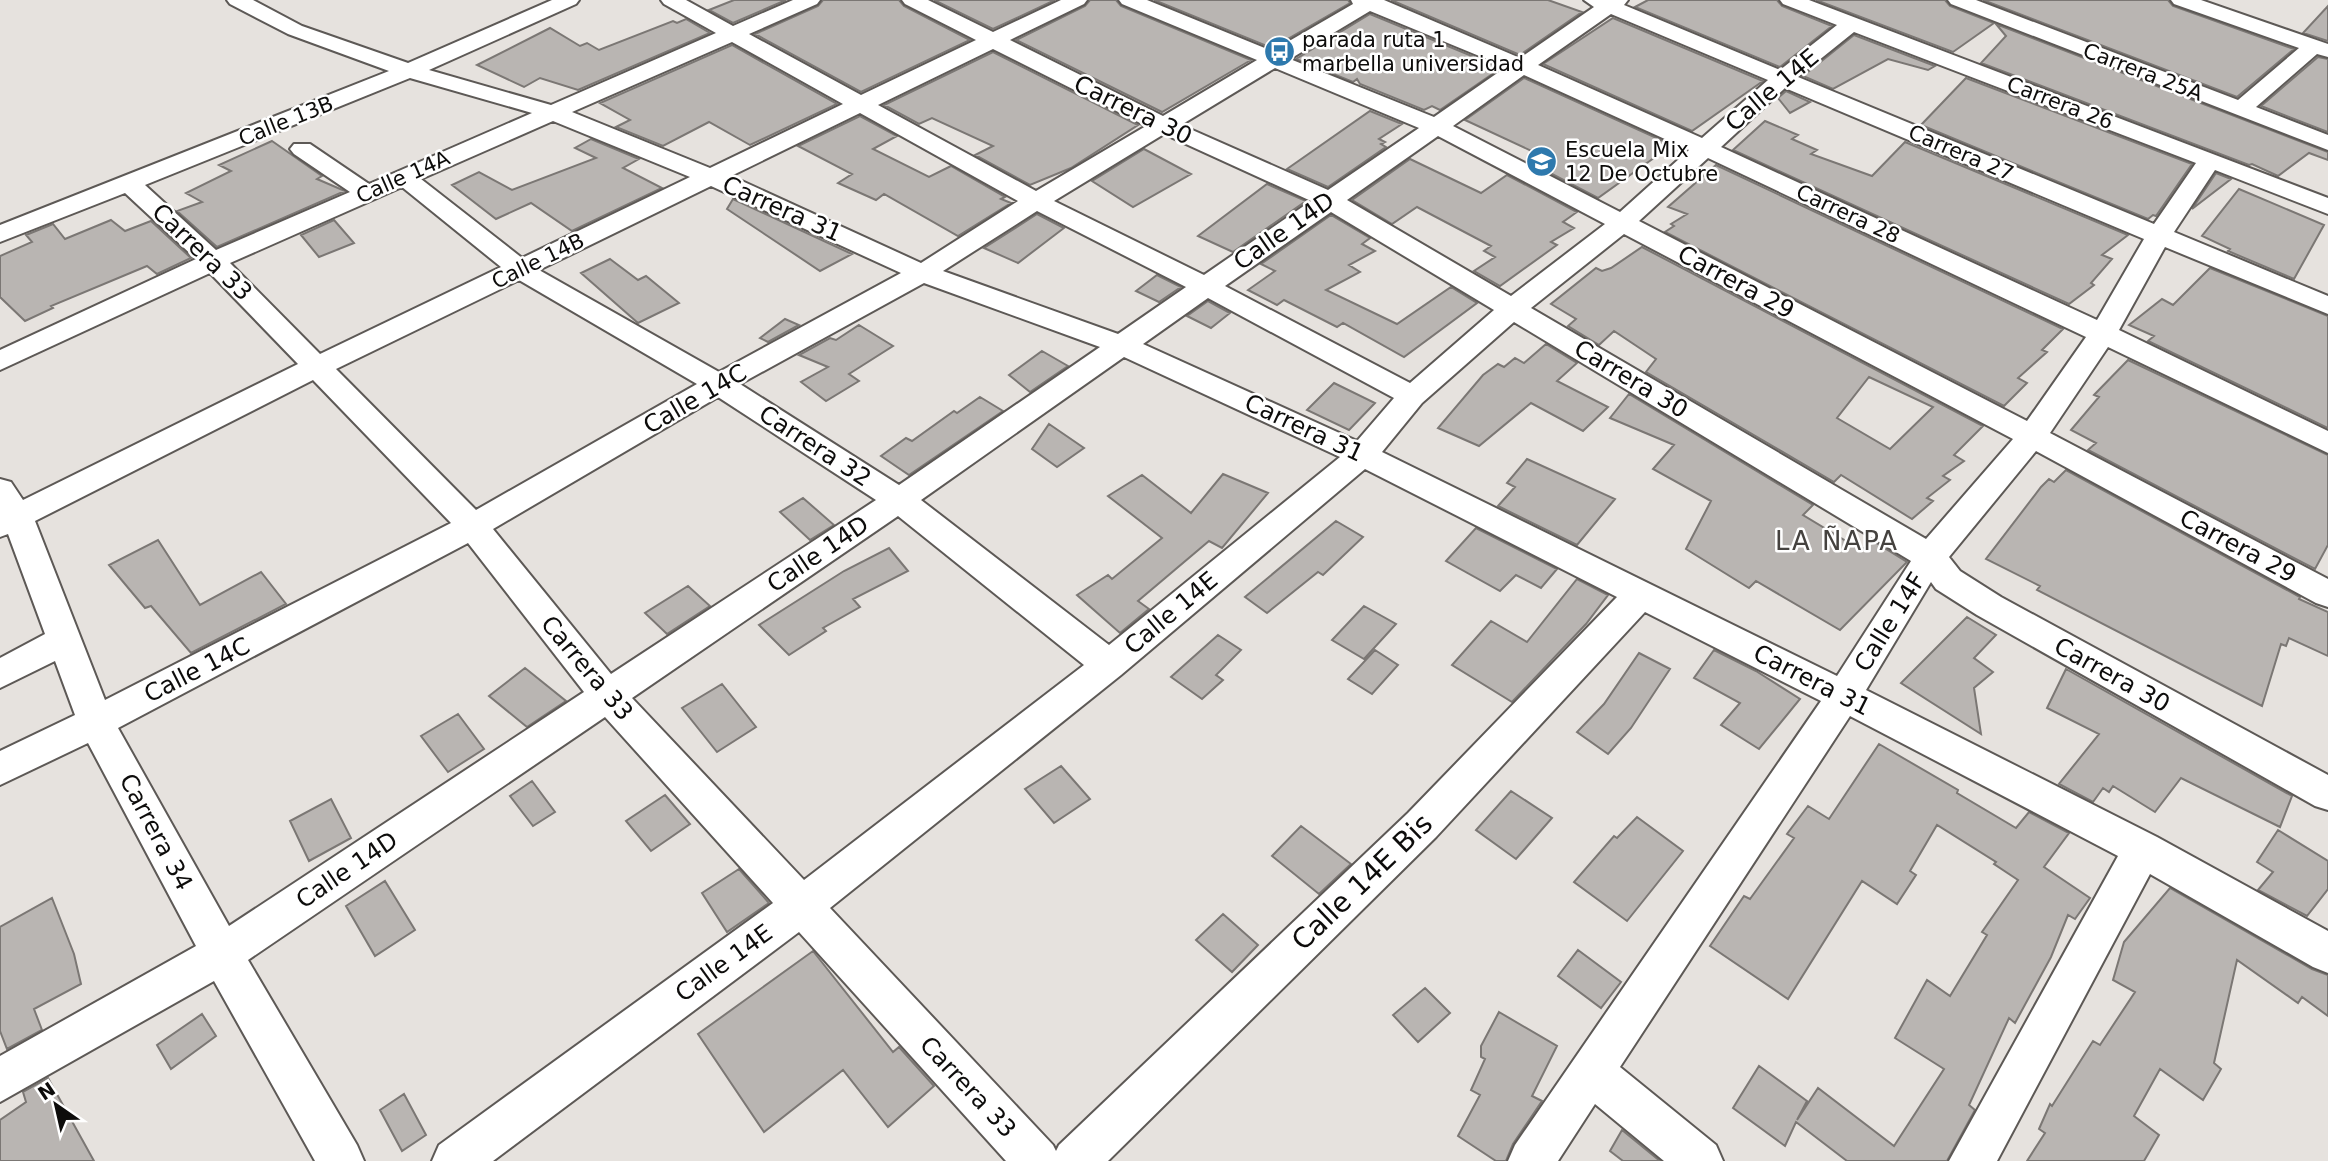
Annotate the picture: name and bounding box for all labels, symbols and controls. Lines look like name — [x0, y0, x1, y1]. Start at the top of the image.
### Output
place label: parada ruta 1 marbella universidad — [1302, 28, 1524, 76]
bus stop icon: parada ruta 1 marbella universidad — [1262, 35, 1296, 69]
street label: Carrera 25A — [2080, 38, 2207, 106]
street label: Calle 14E — [1720, 43, 1824, 137]
street label: Carrera 30 — [1069, 69, 1197, 151]
street label: Carrera 26 — [2004, 72, 2116, 134]
street label: Calle 13B — [235, 91, 337, 151]
street label: Carrera 27 — [1905, 120, 2017, 186]
place label: Escuela Mix 12 De Octubre — [1565, 138, 1718, 186]
street label: Calle 14A — [352, 145, 454, 208]
school or university icon: Escuela Mix 12 De Octubre — [1525, 145, 1559, 179]
street label: Carrera 31 — [718, 170, 846, 248]
street label: Carrera 28 — [1792, 180, 1904, 248]
street label: Calle 14D — [1228, 186, 1340, 276]
street label: Carrera 33 — [146, 198, 258, 306]
street label: Calle 14B — [488, 228, 588, 294]
street label: Carrera 29 — [1673, 240, 1799, 324]
street label: Carrera 30 — [1569, 334, 1693, 424]
street label: Calle 14C — [638, 358, 752, 440]
street label: Carrera 31 — [1240, 388, 1368, 468]
street label: Carrera 32 — [754, 399, 876, 493]
street label: Carrera 29 — [2175, 504, 2301, 588]
street label: Calle 14D — [762, 510, 874, 598]
district label: LA ÑAPA — [1775, 525, 1899, 556]
street label: Calle 14E — [1119, 566, 1223, 660]
street label: Calle 14F — [1849, 567, 1931, 677]
street label: Carrera 33 — [535, 610, 639, 726]
street label: Calle 14C — [140, 632, 254, 708]
street label: Carrera 30 — [2049, 632, 2175, 718]
street label: Carrera 31 — [1749, 639, 1875, 721]
street label: Carrera 34 — [114, 769, 198, 895]
street label: Calle 14E Bis — [1285, 807, 1439, 957]
street label: Calle 14D — [291, 826, 403, 914]
street label: Calle 14E — [670, 918, 778, 1008]
street label: Carrera 33 — [914, 1031, 1022, 1143]
north arrow — [21, 1070, 91, 1140]
text: N — [34, 1077, 59, 1104]

